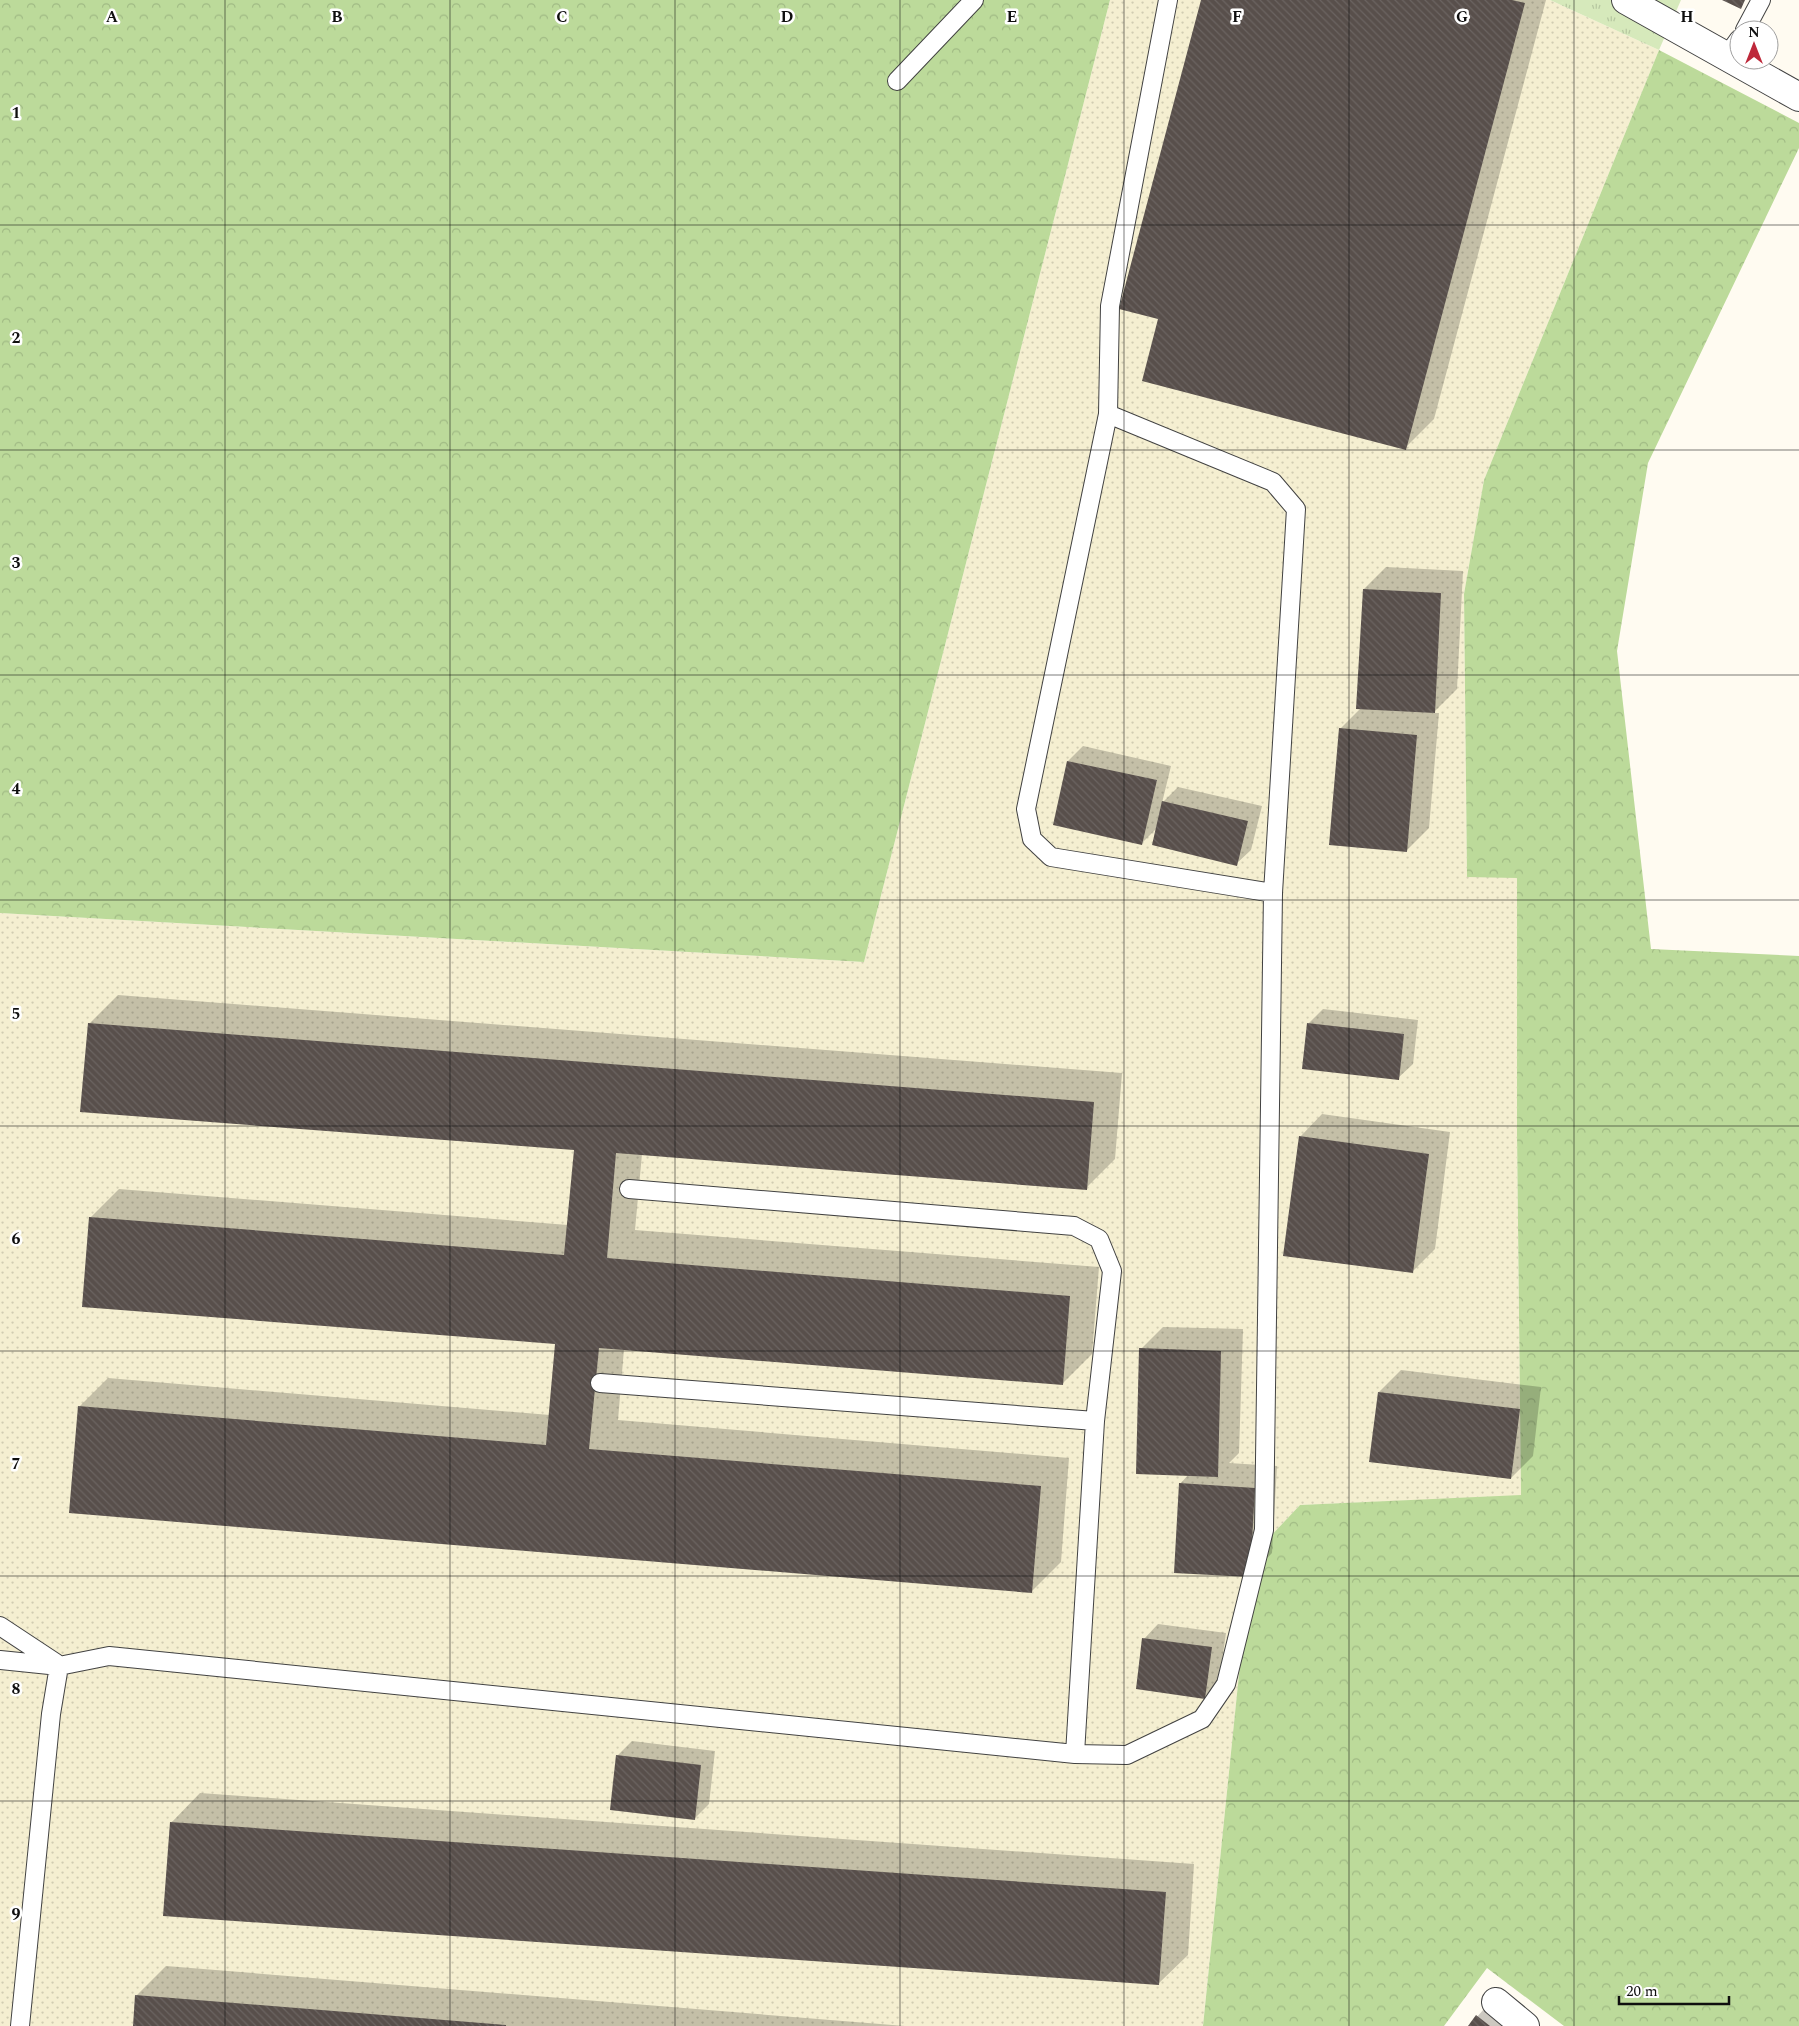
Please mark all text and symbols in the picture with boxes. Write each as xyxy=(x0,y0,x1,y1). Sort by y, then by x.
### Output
text: A xyxy=(106,5,119,29)
text: B xyxy=(331,5,343,29)
text: C xyxy=(556,5,568,29)
text: D xyxy=(781,5,794,29)
text: E xyxy=(1007,5,1017,29)
text: F xyxy=(1232,5,1242,29)
text: G xyxy=(1456,5,1468,29)
text: H xyxy=(1680,5,1694,29)
north arrow xyxy=(1729,20,1779,70)
text: N xyxy=(1748,22,1760,43)
text: 1 xyxy=(12,101,20,125)
text: 2 xyxy=(12,326,21,350)
text: 3 xyxy=(12,551,21,575)
text: 4 xyxy=(12,777,21,801)
text: 5 xyxy=(12,1002,20,1026)
text: 6 xyxy=(12,1227,21,1251)
text: 7 xyxy=(12,1452,21,1476)
text: 8 xyxy=(12,1677,21,1701)
text: 9 xyxy=(12,1902,21,1926)
scale bar xyxy=(1619,1974,1729,2006)
text: 20 m xyxy=(1626,1980,1658,2003)

